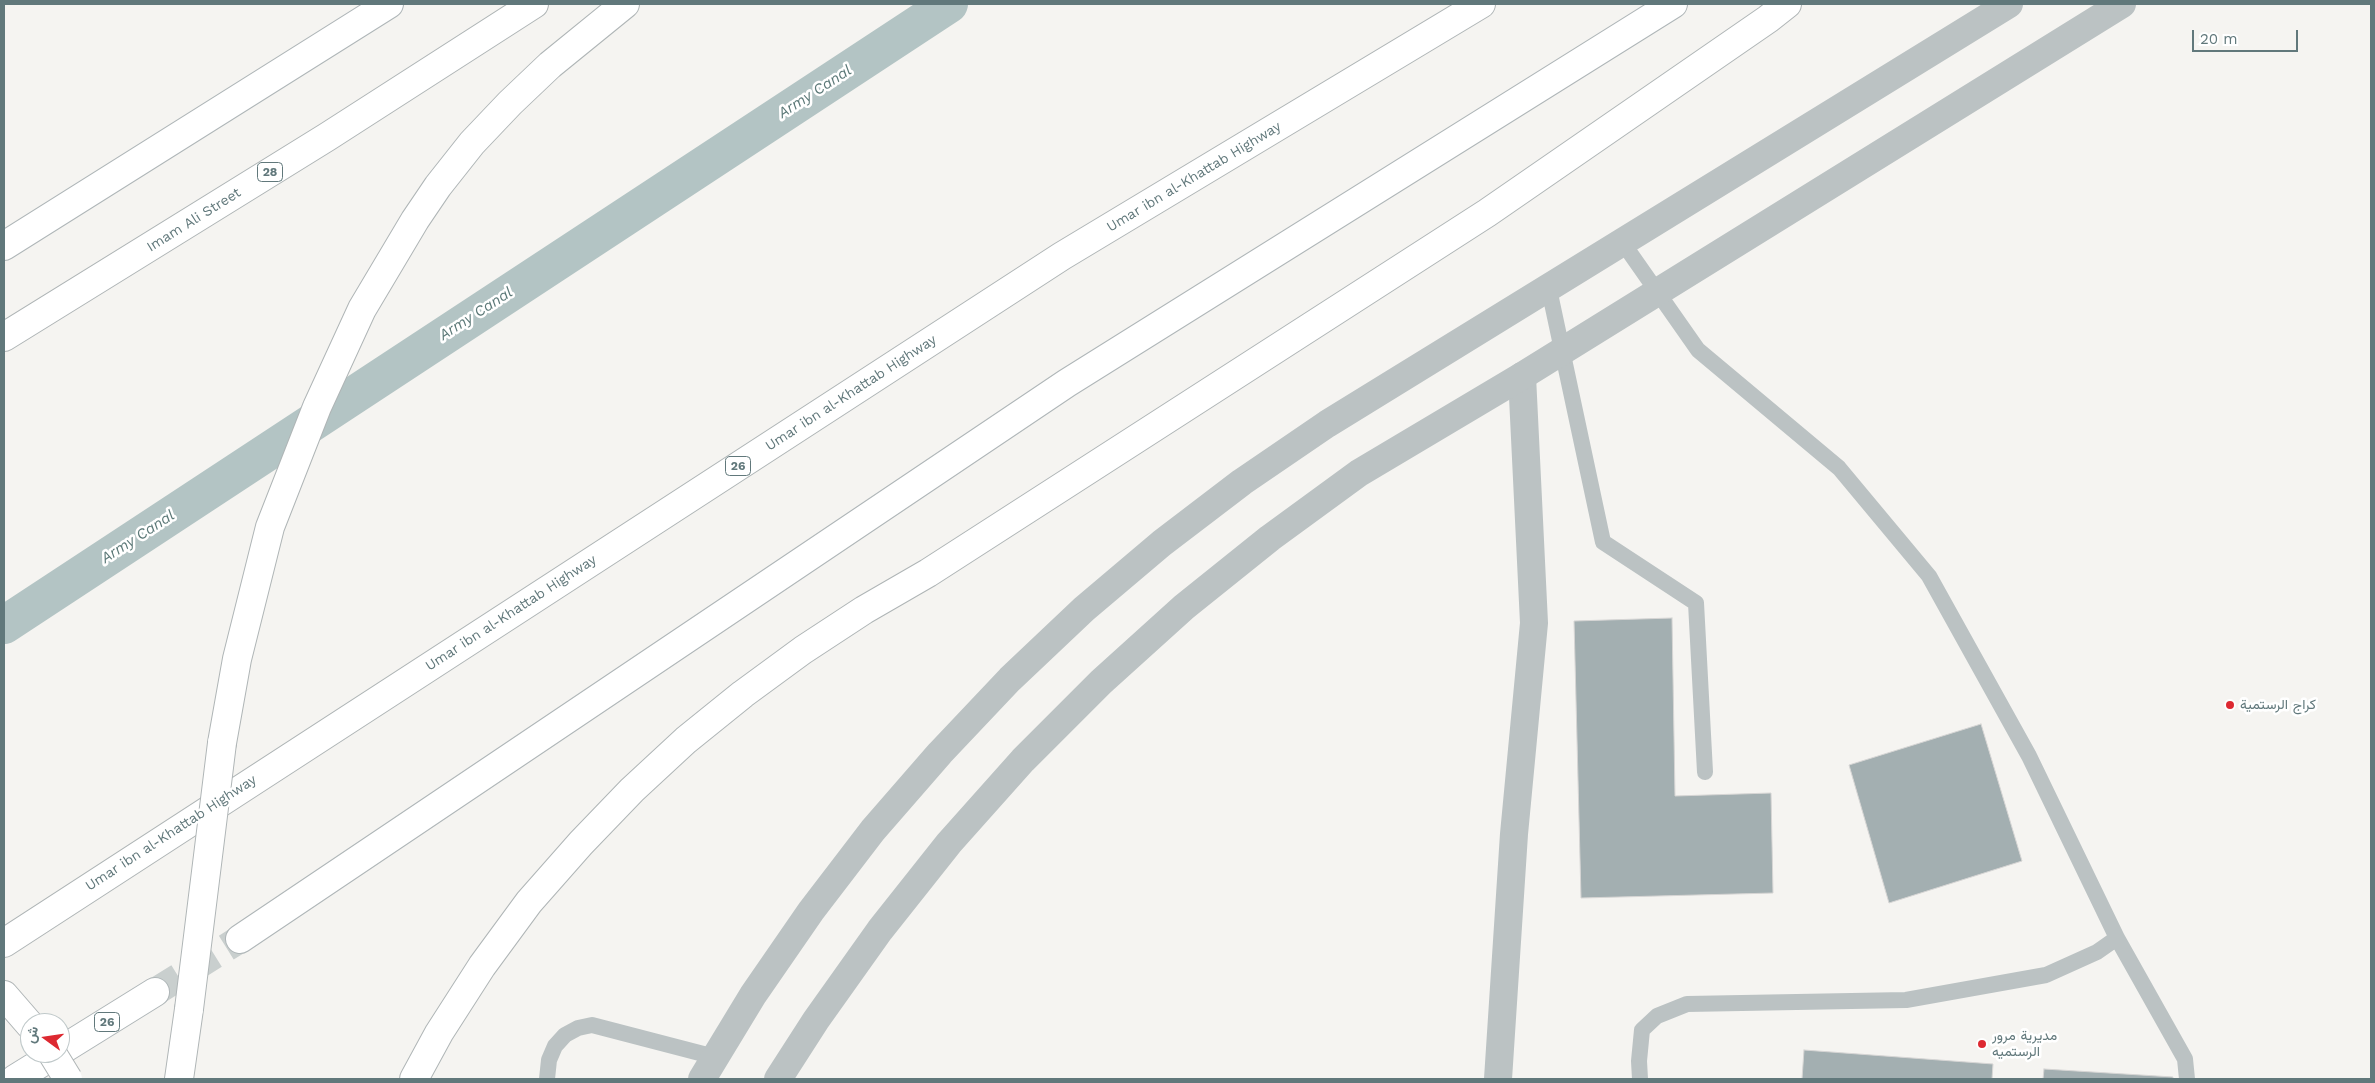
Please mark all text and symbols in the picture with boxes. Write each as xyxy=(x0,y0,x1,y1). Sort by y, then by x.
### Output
scale bar xyxy=(2195,20,2301,52)
text: 20 m xyxy=(2200,30,2238,48)
water label: Army Canal xyxy=(775,62,855,122)
street label: Umar ibn al-Khattab Highway xyxy=(1104,118,1284,236)
road number: 28 xyxy=(258,162,282,182)
street label: Imam Ali Street xyxy=(144,184,244,256)
water label: Army Canal xyxy=(436,284,516,344)
street label: Umar ibn al-Khattab Highway xyxy=(762,331,940,455)
road number: 26 xyxy=(726,456,750,476)
water label: Army Canal xyxy=(98,507,178,567)
street label: Umar ibn al-Khattab Highway xyxy=(422,551,600,675)
place label: كراج الرستمية xyxy=(2240,697,2316,713)
marker: كراج الرستمية xyxy=(2224,699,2236,711)
street label: Umar ibn al-Khattab Highway xyxy=(82,771,260,895)
road number: 26 xyxy=(94,1012,120,1032)
north arrow xyxy=(20,1013,70,1063)
text: ش xyxy=(22,1025,41,1045)
place label: مديرية مرور الرستميه xyxy=(1992,1028,2057,1060)
marker: مديرية مرور الرستميه xyxy=(1976,1038,1988,1050)

